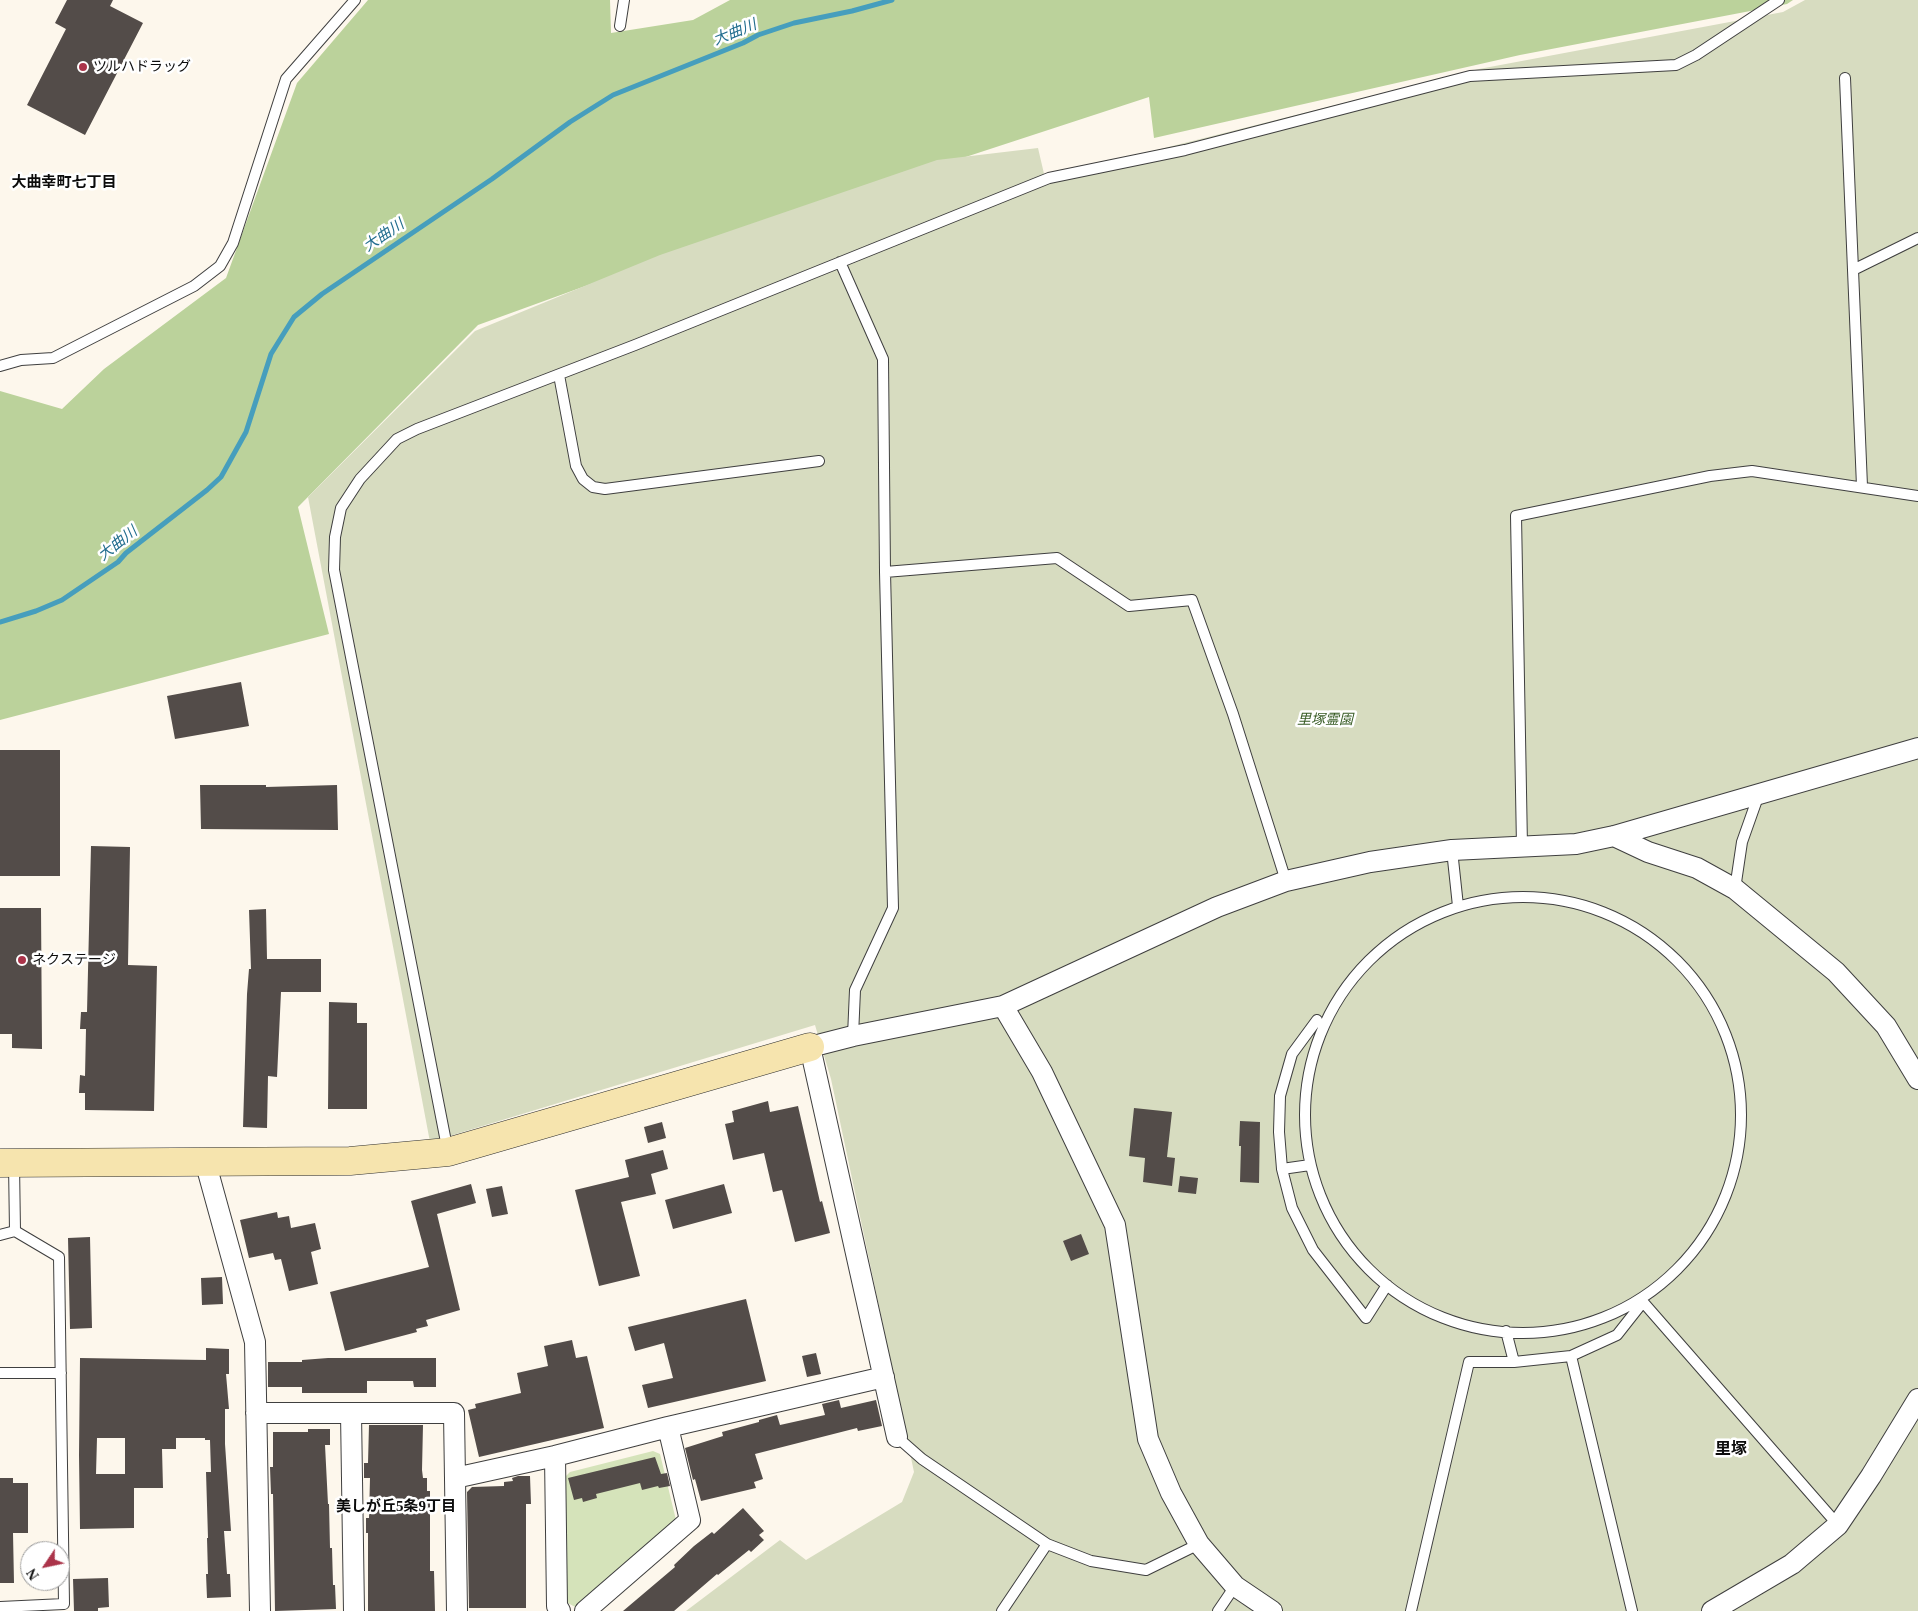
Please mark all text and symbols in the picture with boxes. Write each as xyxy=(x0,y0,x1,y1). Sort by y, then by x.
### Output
water label: 大曲川 xyxy=(711,16,759,50)
place label: ツルハドラッグ xyxy=(93,59,191,75)
marker: ツルハドラッグ xyxy=(77,61,89,73)
district label: 大曲幸町七丁目 xyxy=(12,174,116,192)
water label: 大曲川 xyxy=(360,216,408,256)
water label: 大曲川 xyxy=(95,523,141,565)
park label: 里塚霊園 xyxy=(1297,712,1353,728)
place label: ネクステージ xyxy=(32,952,116,968)
marker: ネクステージ xyxy=(16,954,28,966)
district label: 里塚 xyxy=(1715,1440,1747,1460)
district label: 美しが丘5条9丁目 xyxy=(336,1498,456,1516)
north arrow xyxy=(20,1541,70,1591)
text: N xyxy=(24,1566,42,1582)

